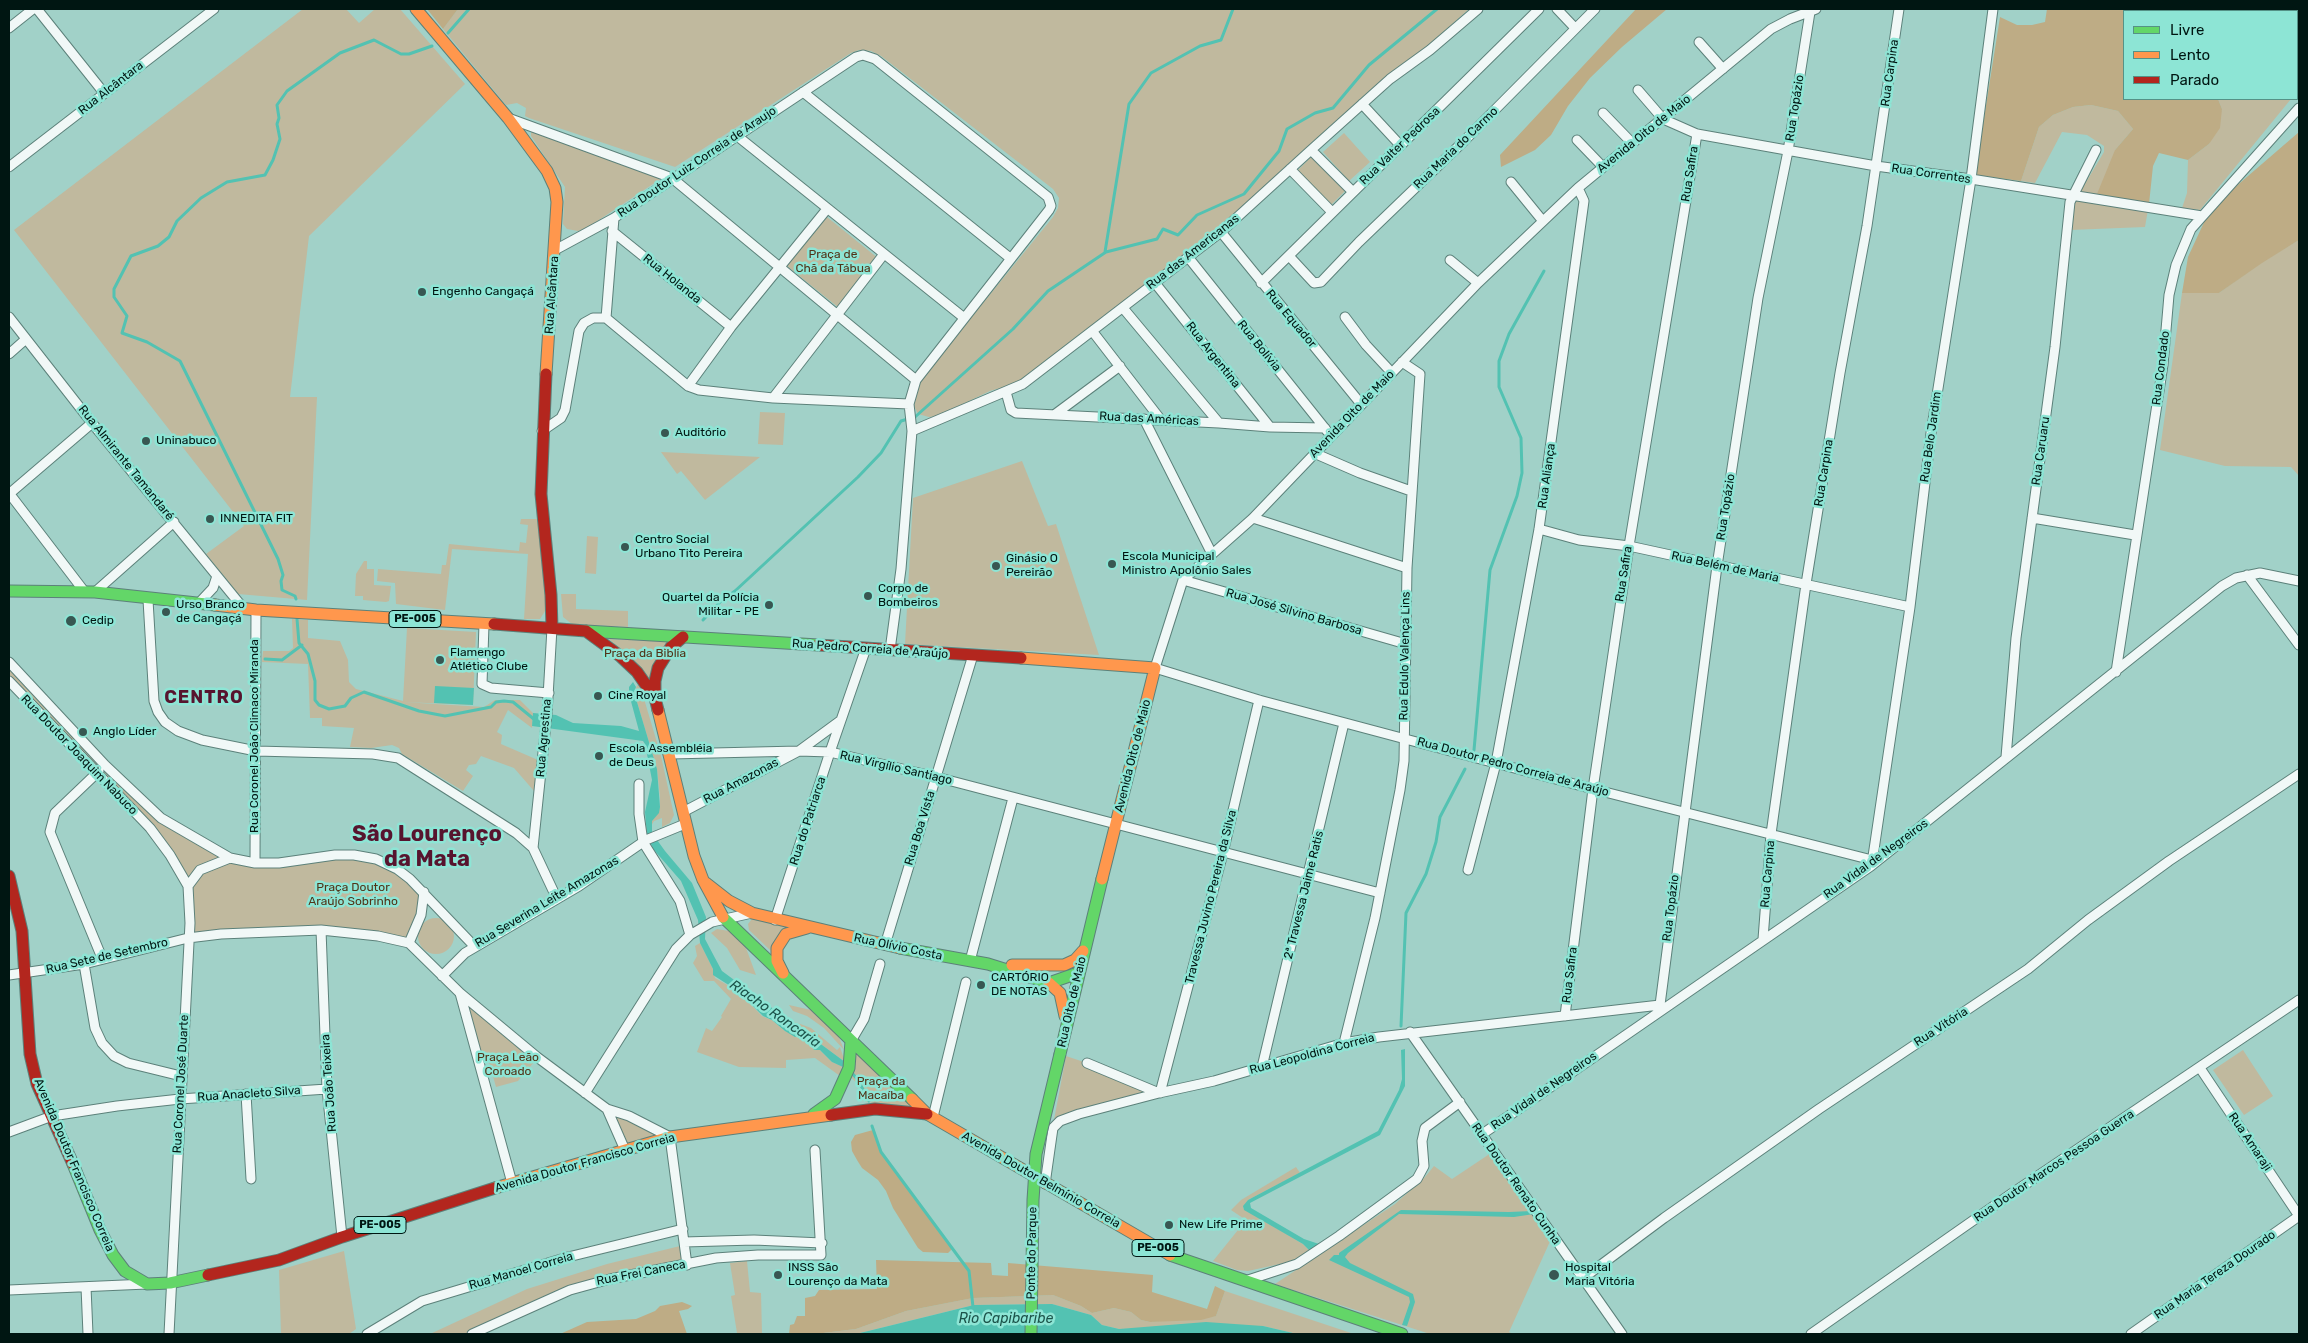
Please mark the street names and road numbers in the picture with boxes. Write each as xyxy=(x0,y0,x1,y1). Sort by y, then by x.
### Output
street label: Rua Carpina xyxy=(1878,38,1902,108)
street label: Rua Alcântara xyxy=(76,58,146,118)
street label: Rua Topázio xyxy=(1783,74,1807,142)
street label: Avenida Oito de Maio xyxy=(1594,92,1694,176)
street label: Rua Doutor Luiz Correia de Araujo xyxy=(615,103,779,221)
street label: Rua Valter Pedrosa xyxy=(1357,104,1443,188)
street label: Rua Maria do Carmo xyxy=(1411,104,1501,192)
street label: Rua Safira xyxy=(1678,145,1702,203)
street label: Rua Correntes xyxy=(1890,161,1972,187)
street label: Rua das Americanas xyxy=(1144,211,1242,293)
street label: Rua Holanda xyxy=(640,251,704,307)
street label: Rua Alcântara xyxy=(542,255,562,335)
street label: Rua Equador xyxy=(1263,287,1319,351)
street label: Rua Bolívia xyxy=(1234,318,1284,374)
street label: Rua Argentina xyxy=(1183,319,1243,391)
street label: Rua Condado xyxy=(2149,330,2173,406)
street label: Avenida Oito de Maio xyxy=(1307,367,1397,461)
street label: Rua Belo Jardim xyxy=(1918,391,1944,483)
street label: Rua Almirante Tamandaré xyxy=(75,403,177,523)
street label: Rua das Américas xyxy=(1099,409,1199,429)
street label: Rua Caruaru xyxy=(2029,416,2053,486)
street label: Rua Carpina xyxy=(1812,438,1836,508)
street label: Rua Aliança xyxy=(1535,442,1559,510)
street label: Rua Topázio xyxy=(1714,473,1738,541)
street label: Rua Safira xyxy=(1612,545,1636,603)
street label: Rua Belém de Maria xyxy=(1670,549,1780,585)
street label: Rua José Silvino Barbosa xyxy=(1224,586,1364,638)
street label: Rua Edulo Valença Lins xyxy=(1397,591,1413,721)
road number: PE-005 xyxy=(389,610,441,628)
street label: Rua Pedro Correia de Araújo xyxy=(791,636,949,662)
street label: Rua Coronel João Climaco Miranda xyxy=(248,639,262,833)
street label: Rua Doutor Joaquim Nabuco xyxy=(18,692,140,818)
street label: Rua Agrestina xyxy=(533,698,555,778)
street label: Avenida Oito de Maio xyxy=(1112,698,1154,814)
street label: Rua Doutor Pedro Correia de Araújo xyxy=(1415,734,1611,800)
street label: Rua Virgílio Santiago xyxy=(838,748,954,788)
street label: Rua Amazonas xyxy=(701,755,781,807)
street label: Rua do Patriarca xyxy=(787,775,829,867)
street label: Rua Boa Vista xyxy=(902,789,938,867)
street label: Travessa Juvino Pereira da Silva xyxy=(1182,809,1240,985)
street label: Rua Vidal de Negreiros xyxy=(1821,816,1931,902)
street label: 2ª Travessa Jaime Ratis xyxy=(1281,829,1327,961)
street label: Rua Carpina xyxy=(1758,840,1778,908)
street label: Rua Severina Leite Amazonas xyxy=(473,853,621,951)
street label: Rua Topázio xyxy=(1660,874,1682,942)
street label: Rua Olívio Costa xyxy=(852,931,944,963)
street label: Rua Sete de Setembro xyxy=(45,935,169,977)
street label: Rua Safira xyxy=(1559,946,1581,1004)
street label: Rua Oito de Maio xyxy=(1055,955,1089,1049)
street label: Rua Vitória xyxy=(1911,1004,1971,1050)
street label: Rua Coronel José Duarte xyxy=(170,1014,192,1154)
street label: Rua Leopoldina Correia xyxy=(1248,1030,1376,1078)
street label: Rua João Teixeira xyxy=(318,1034,340,1132)
street label: Rua Vidal de Negreiros xyxy=(1488,1049,1600,1133)
street label: Avenida Doutor Francisco Correia xyxy=(31,1076,117,1254)
street label: Rua Anacleto Silva xyxy=(197,1083,301,1105)
street label: Rua Doutor Marcos Pessoa Guerra xyxy=(1971,1107,2137,1225)
street label: Rua Amaraji xyxy=(2225,1110,2275,1174)
street label: Rua Doutor Renato Cunha xyxy=(1468,1120,1564,1248)
street label: Avenida Doutor Belmínio Correia xyxy=(959,1129,1123,1231)
street label: Avenida Doutor Francisco Correia xyxy=(493,1130,677,1196)
street label: Ponte do Parque xyxy=(1024,1207,1040,1299)
road number: PE-005 xyxy=(354,1216,406,1234)
street label: Rua Maria Tereza Dourado xyxy=(2152,1228,2278,1322)
road number: PE-005 xyxy=(1132,1240,1184,1256)
street label: Rua Manoel Correia xyxy=(467,1249,575,1293)
street label: Rua Frei Caneca xyxy=(595,1257,687,1289)

